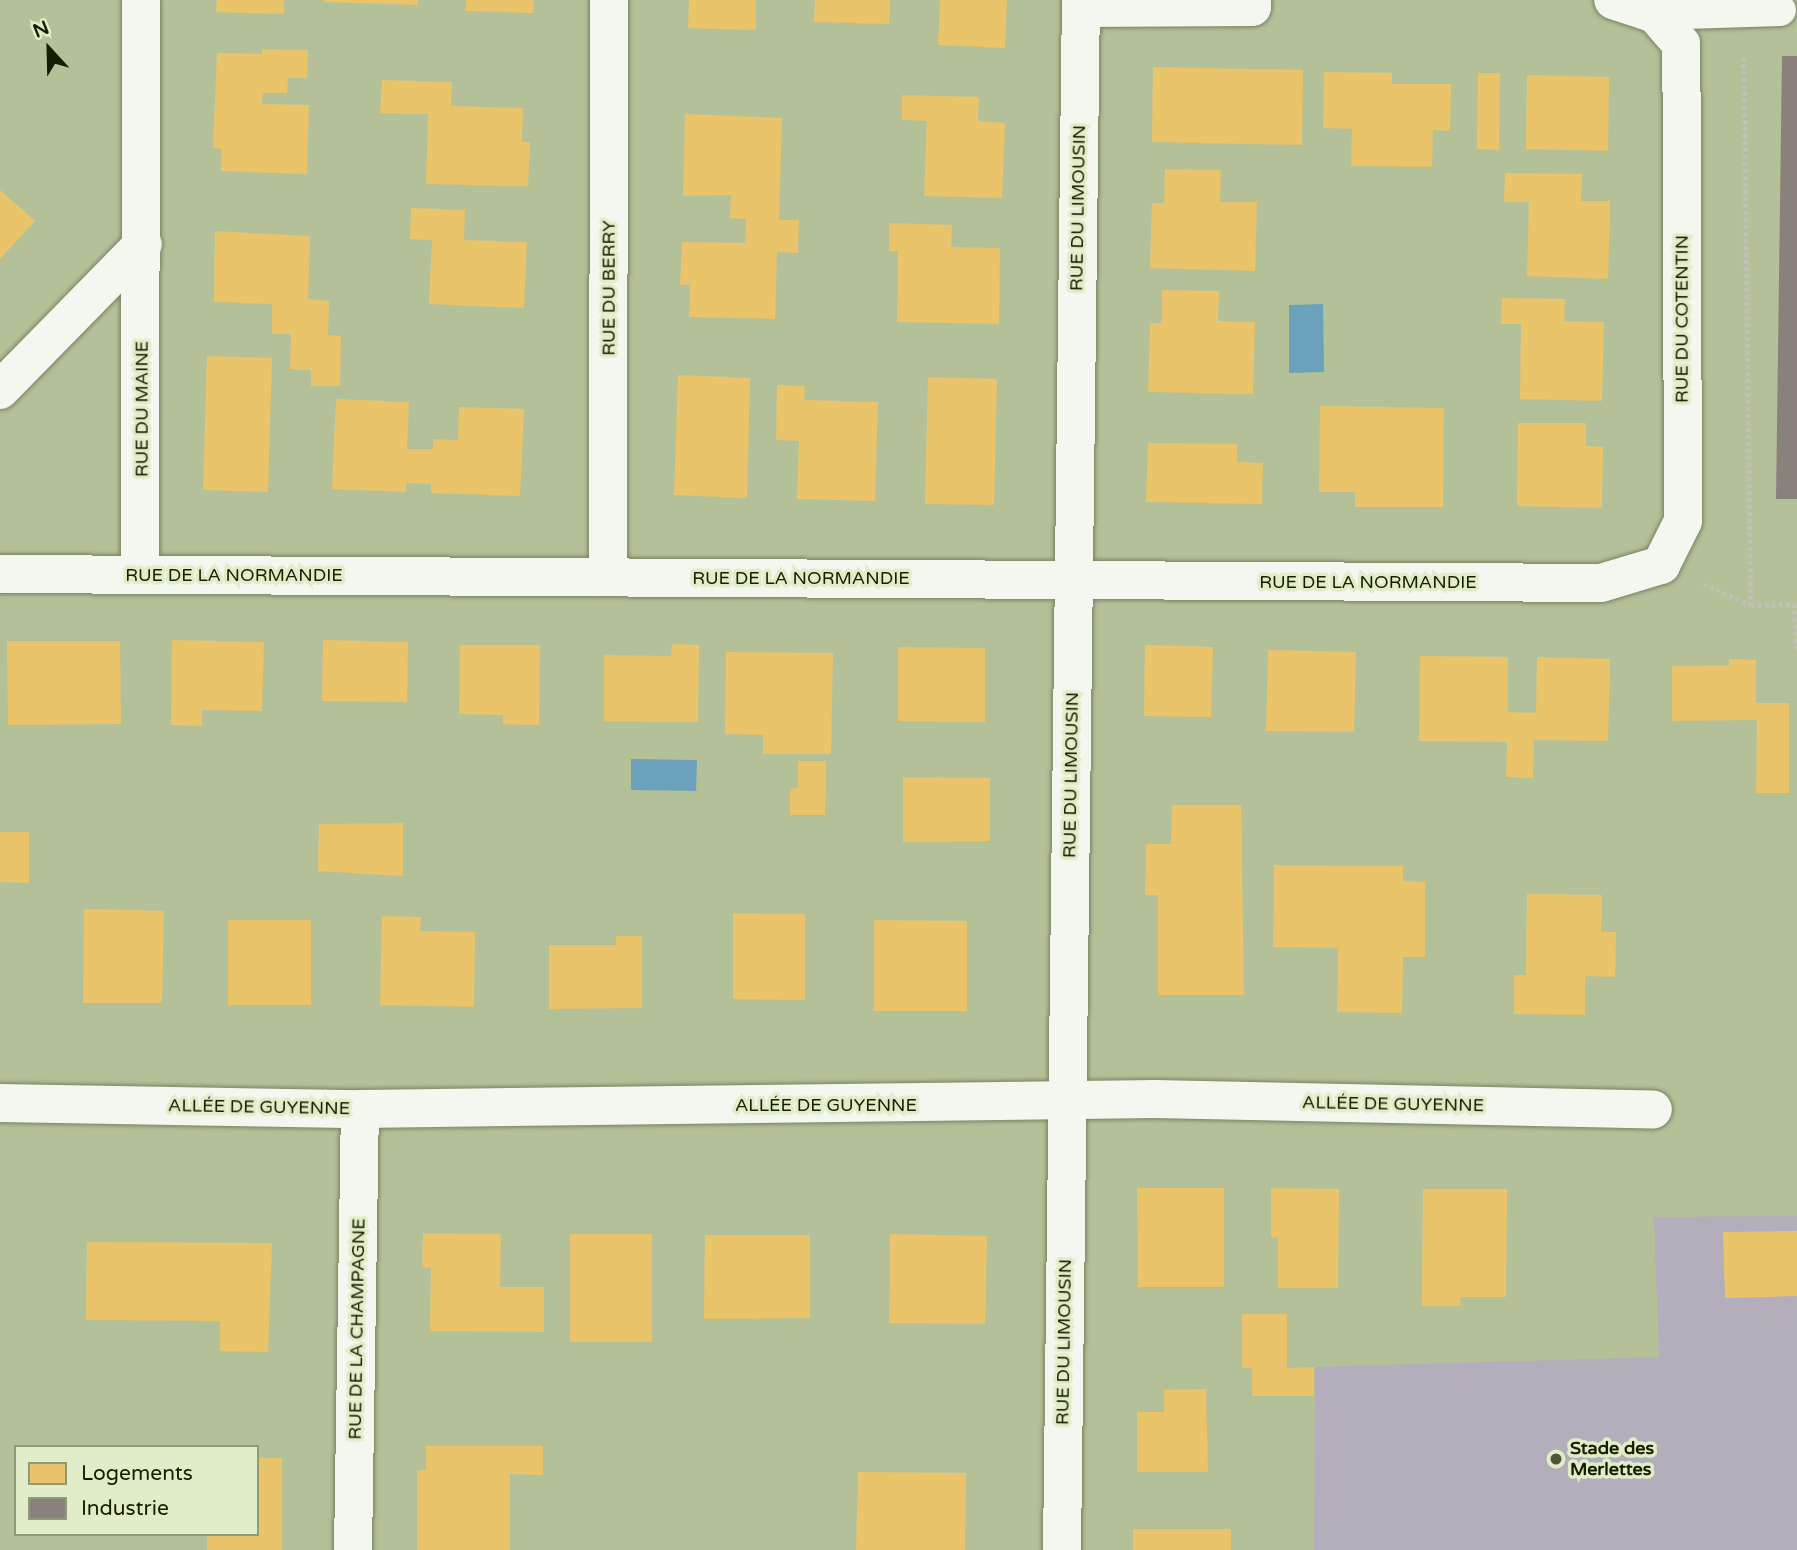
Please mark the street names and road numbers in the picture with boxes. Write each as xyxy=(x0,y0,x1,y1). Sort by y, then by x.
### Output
street label: RUE DU LIMOUSIN xyxy=(1066,125,1090,291)
street label: RUE DU BERRY xyxy=(598,220,620,356)
street label: RUE DU COTENTIN xyxy=(1671,235,1693,403)
street label: RUE DU MAINE xyxy=(131,341,153,477)
street label: RUE DE LA NORMANDIE xyxy=(125,564,343,586)
street label: RUE DE LA NORMANDIE xyxy=(692,567,910,589)
street label: RUE DE LA NORMANDIE xyxy=(1259,571,1477,593)
street label: RUE DU LIMOUSIN xyxy=(1059,692,1083,858)
street label: ALLÉE DE GUYENNE xyxy=(1302,1092,1484,1116)
street label: ALLÉE DE GUYENNE xyxy=(735,1094,917,1116)
street label: ALLÉE DE GUYENNE xyxy=(168,1095,350,1119)
street label: RUE DE LA CHAMPAGNE xyxy=(344,1218,370,1440)
street label: RUE DU LIMOUSIN xyxy=(1052,1259,1076,1425)

